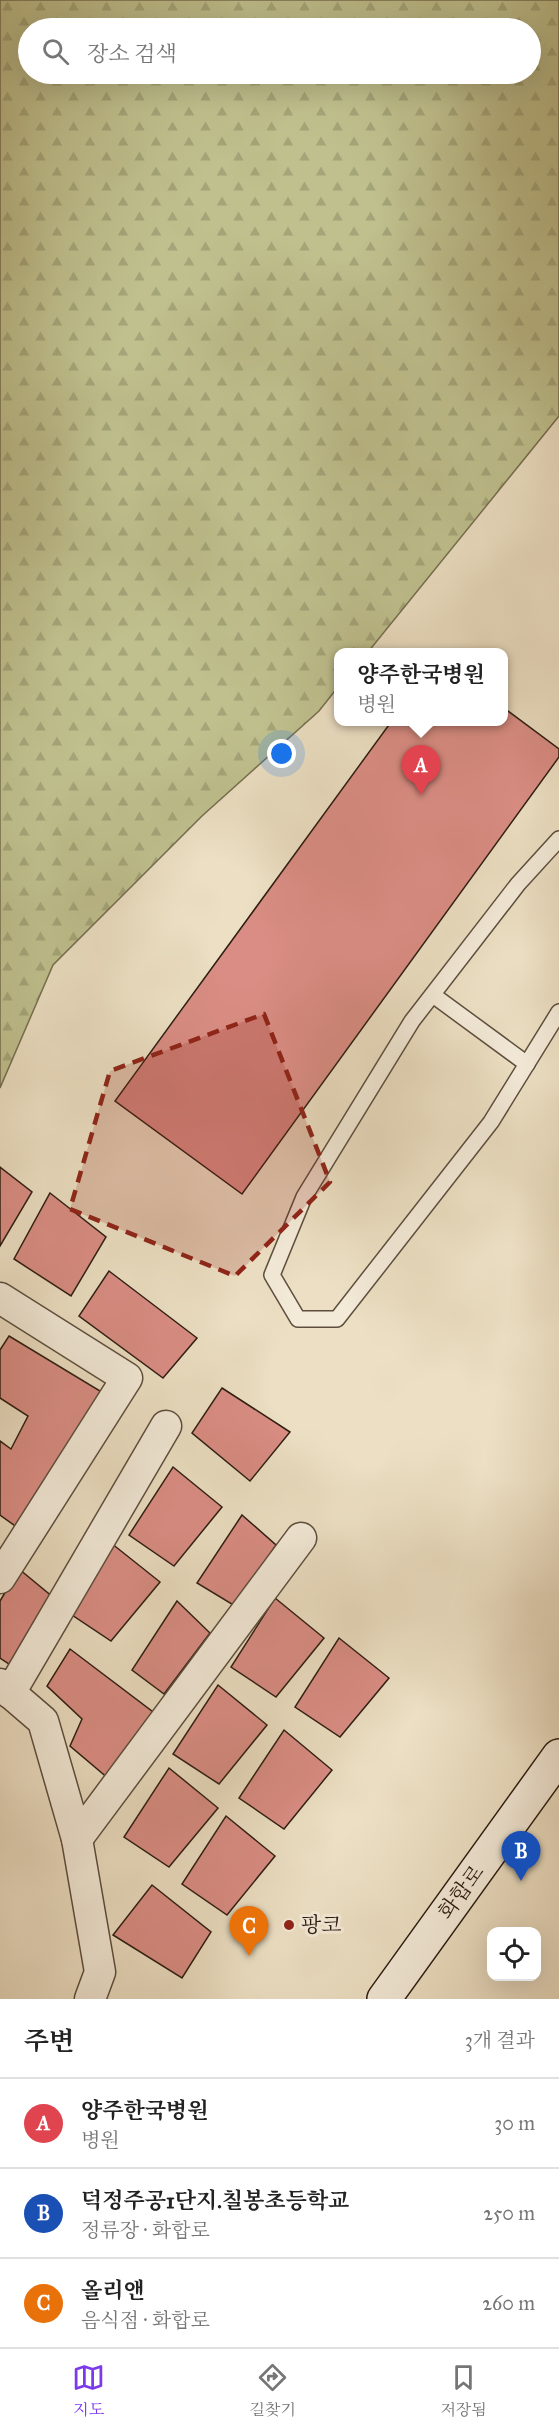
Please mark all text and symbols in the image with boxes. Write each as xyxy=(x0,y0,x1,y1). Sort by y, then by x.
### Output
search box xyxy=(18,18,541,84)
icon: search xyxy=(39,35,72,68)
text: 장소 검색 xyxy=(87,40,177,67)
popup xyxy=(334,648,508,726)
text: 양주한국병원 xyxy=(357,661,485,688)
text: 병원 xyxy=(357,692,396,716)
your location xyxy=(267,739,296,768)
pin: A xyxy=(402,746,440,795)
pin: B xyxy=(502,1832,540,1881)
street label: 화합로 xyxy=(433,1860,489,1924)
pin: C xyxy=(230,1906,268,1956)
place label: 팡코 xyxy=(301,1912,342,1938)
marker: 팡코 xyxy=(282,1918,296,1932)
map controls xyxy=(487,1927,541,1981)
button: locate xyxy=(487,1927,541,1981)
text: 주변 xyxy=(24,2025,74,2057)
text: 3개 결과 xyxy=(465,2028,535,2052)
text: 양주한국병원 xyxy=(81,2097,209,2124)
text: A xyxy=(37,2111,50,2135)
text: 30 m xyxy=(494,2111,535,2135)
text: 병원 xyxy=(81,2128,120,2152)
text: 덕정주공1단지.칠봉초등학교 xyxy=(81,2187,349,2214)
text: B xyxy=(37,2201,50,2225)
text: 250 m xyxy=(483,2201,535,2225)
text: 정류장 · 화합로 xyxy=(81,2218,210,2242)
text: 올리앤 xyxy=(81,2277,145,2304)
text: C xyxy=(37,2291,50,2315)
text: 260 m xyxy=(482,2291,535,2315)
text: 음식점 · 화합로 xyxy=(81,2308,210,2332)
tab: 지도 xyxy=(72,2361,105,2420)
tab: 길찾기 xyxy=(250,2361,296,2420)
tab: 저장됨 xyxy=(440,2361,487,2420)

